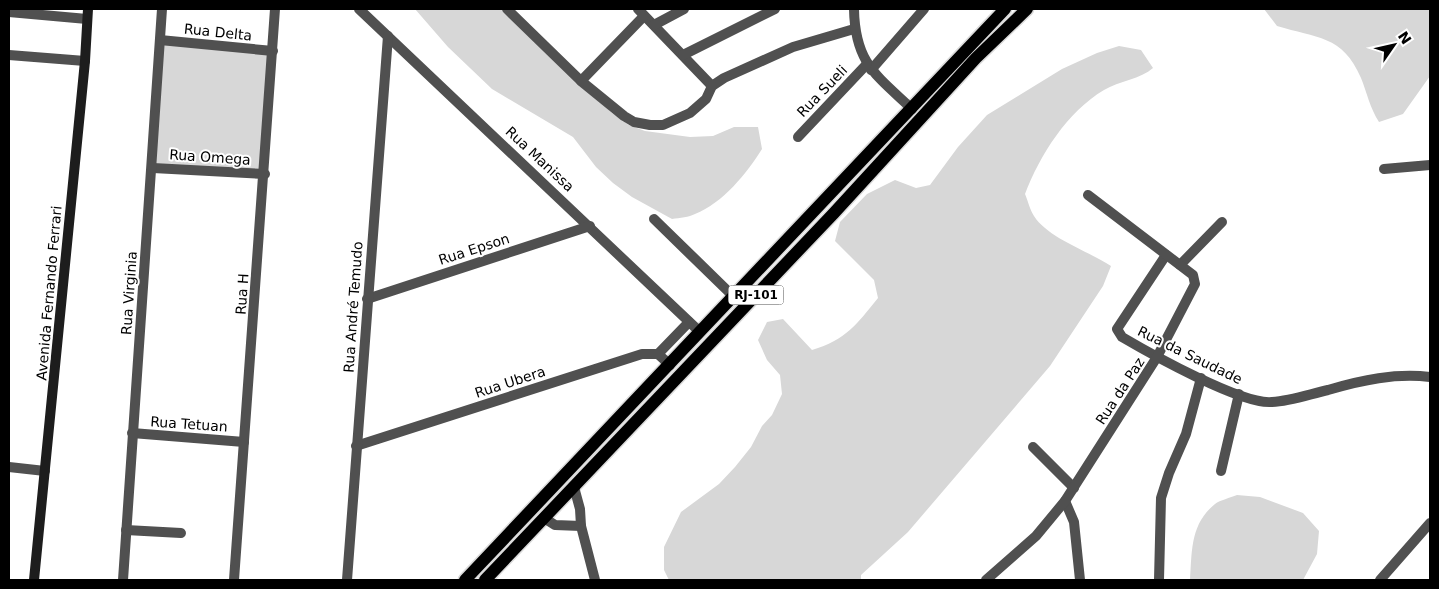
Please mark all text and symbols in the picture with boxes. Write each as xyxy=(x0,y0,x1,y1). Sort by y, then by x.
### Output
street label: Rua Delta xyxy=(183,20,253,44)
north arrow xyxy=(1369,20,1419,70)
text: N xyxy=(1395,28,1415,47)
street label: Rua Sueli xyxy=(794,62,850,120)
street label: Rua Manissa xyxy=(503,123,577,195)
street label: Rua Omega xyxy=(169,146,251,168)
street label: Avenida Fernando Ferrari xyxy=(33,205,65,381)
street label: Rua Epson xyxy=(437,230,511,268)
street label: Rua André Temudo xyxy=(340,241,366,373)
street label: Rua Virginia xyxy=(118,251,140,335)
street label: Rua H xyxy=(233,273,251,315)
road number: RJ-101 xyxy=(728,286,784,304)
street label: Rua da Saudade xyxy=(1135,323,1245,387)
street label: Rua da Paz xyxy=(1092,354,1148,428)
street label: Rua Ubera xyxy=(473,363,547,401)
street label: Rua Tetuan xyxy=(150,413,228,435)

